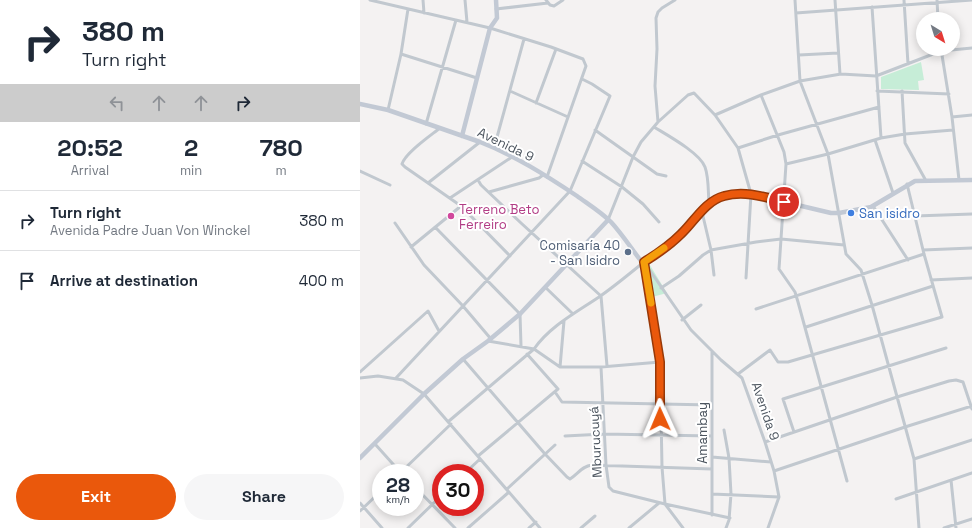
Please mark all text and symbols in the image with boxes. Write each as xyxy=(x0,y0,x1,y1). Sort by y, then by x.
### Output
north arrow xyxy=(916,12,960,56)
map controls xyxy=(916,12,960,56)
text: 380 m xyxy=(82,13,165,49)
icon: right xyxy=(16,16,68,68)
text: Turn right xyxy=(82,48,166,71)
icon: left xyxy=(106,92,128,114)
icon: ahead xyxy=(148,92,170,114)
icon: ahead xyxy=(190,92,212,114)
icon: right xyxy=(232,92,254,114)
street label: Avenida 9 xyxy=(475,124,537,165)
text: 20:52 xyxy=(57,132,123,163)
text: 2 xyxy=(184,132,198,163)
text: 780 xyxy=(259,132,303,163)
text: Arrival xyxy=(71,162,109,179)
text: min xyxy=(180,162,202,179)
text: m xyxy=(276,162,287,179)
pin xyxy=(767,185,801,219)
icon: arrive xyxy=(773,191,795,213)
place label: Terreno Beto Ferreiro xyxy=(459,201,539,233)
text: Turn right xyxy=(50,203,121,222)
place label: San isidro xyxy=(859,205,920,222)
marker: San isidro xyxy=(846,208,856,218)
icon: right xyxy=(16,210,38,232)
text: 380 m xyxy=(299,211,344,230)
marker: Terreno Beto Ferreiro xyxy=(446,211,456,221)
text: Avenida Padre Juan Von Winckel xyxy=(50,222,250,239)
place label: Comisaría 40 - San Isidro xyxy=(540,237,620,269)
marker: Comisaría 40 - San Isidro xyxy=(623,247,633,257)
icon: arrive xyxy=(16,270,38,292)
text: Arrive at destination xyxy=(50,271,198,290)
text: 400 m xyxy=(299,271,344,290)
street label: Avenida 9 xyxy=(748,380,783,443)
position arrow xyxy=(639,398,681,440)
street label: Amambay xyxy=(694,402,711,464)
street label: Mburucuyá xyxy=(585,405,606,478)
speed limit sign: 30 xyxy=(432,464,484,516)
text: 28 xyxy=(386,472,410,498)
button: Exit xyxy=(16,474,176,520)
button: Share xyxy=(184,474,344,520)
text: km/h xyxy=(386,493,410,506)

